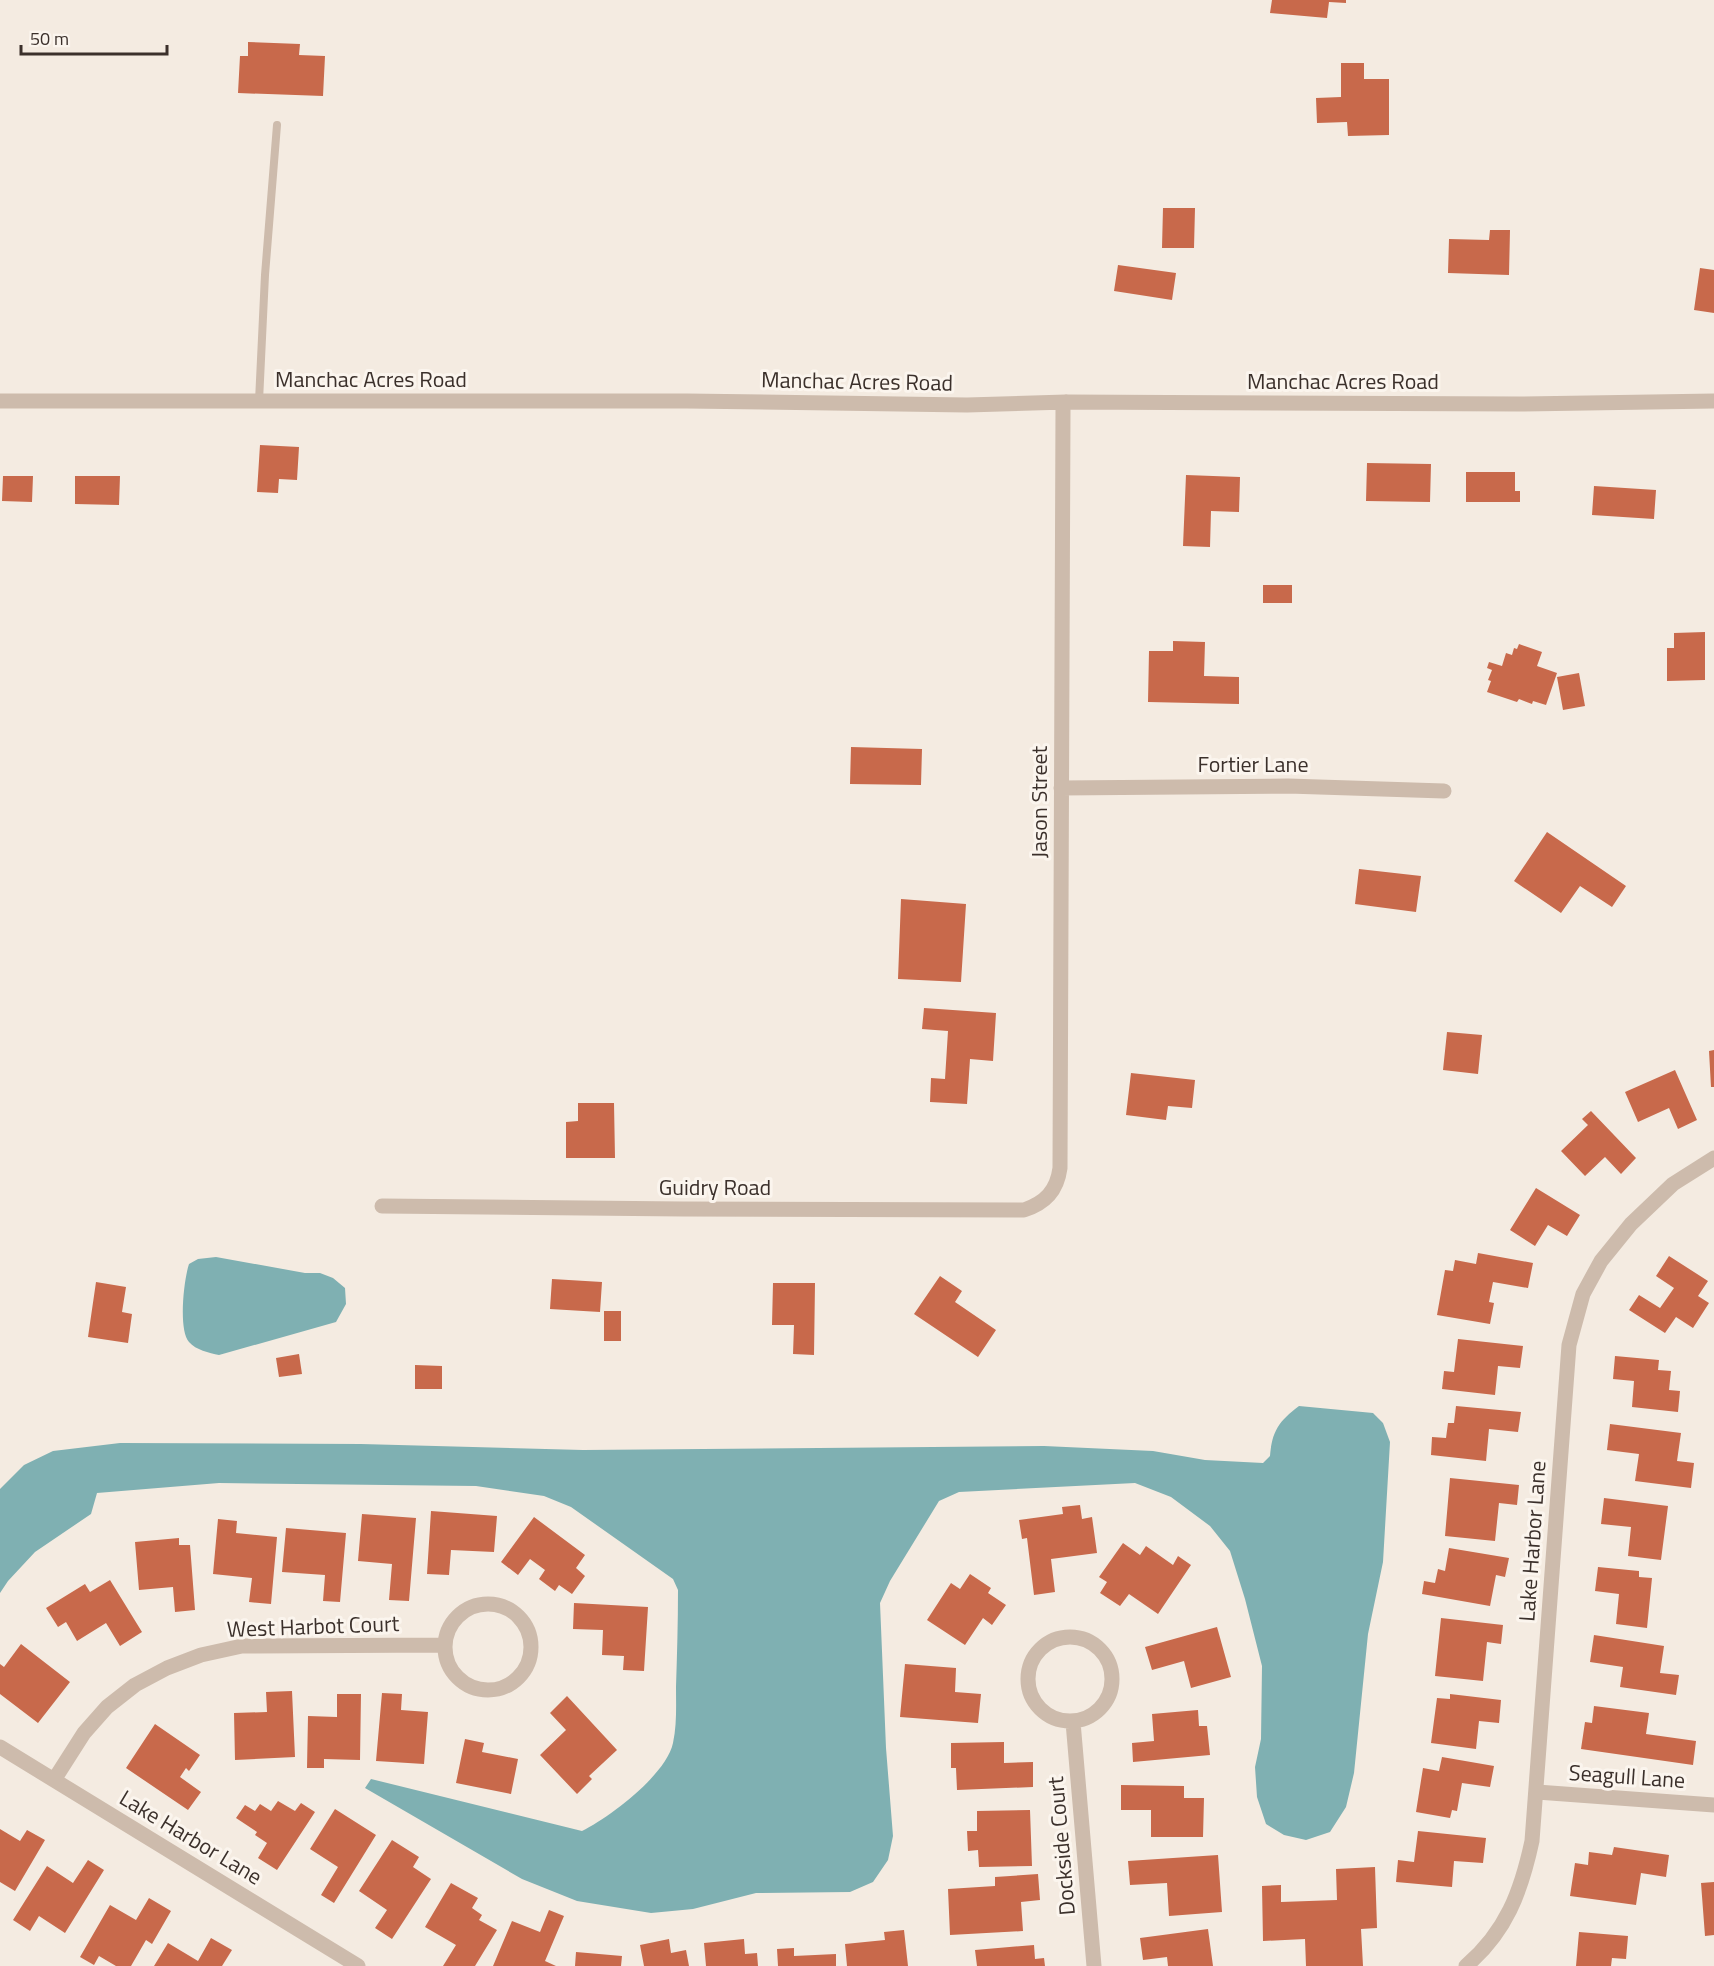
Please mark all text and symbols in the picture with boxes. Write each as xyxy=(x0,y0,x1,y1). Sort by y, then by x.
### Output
scale bar xyxy=(21,18,166,56)
text: 50 m xyxy=(30,25,69,52)
street label: Manchac Acres Road xyxy=(275,362,467,396)
street label: Manchac Acres Road xyxy=(761,362,953,400)
street label: Manchac Acres Road xyxy=(1247,364,1439,398)
street label: Jason Street xyxy=(1022,745,1056,858)
street label: Fortier Lane xyxy=(1198,747,1309,781)
street label: Guidry Road xyxy=(659,1170,771,1204)
street label: Lake Harbor Lane xyxy=(1509,1459,1555,1623)
street label: West Harbot Court xyxy=(226,1606,400,1646)
street label: Seagull Lane xyxy=(1568,1755,1686,1797)
street label: Dockside Court xyxy=(1038,1775,1084,1917)
street label: Lake Harbor Lane xyxy=(113,1781,269,1893)

